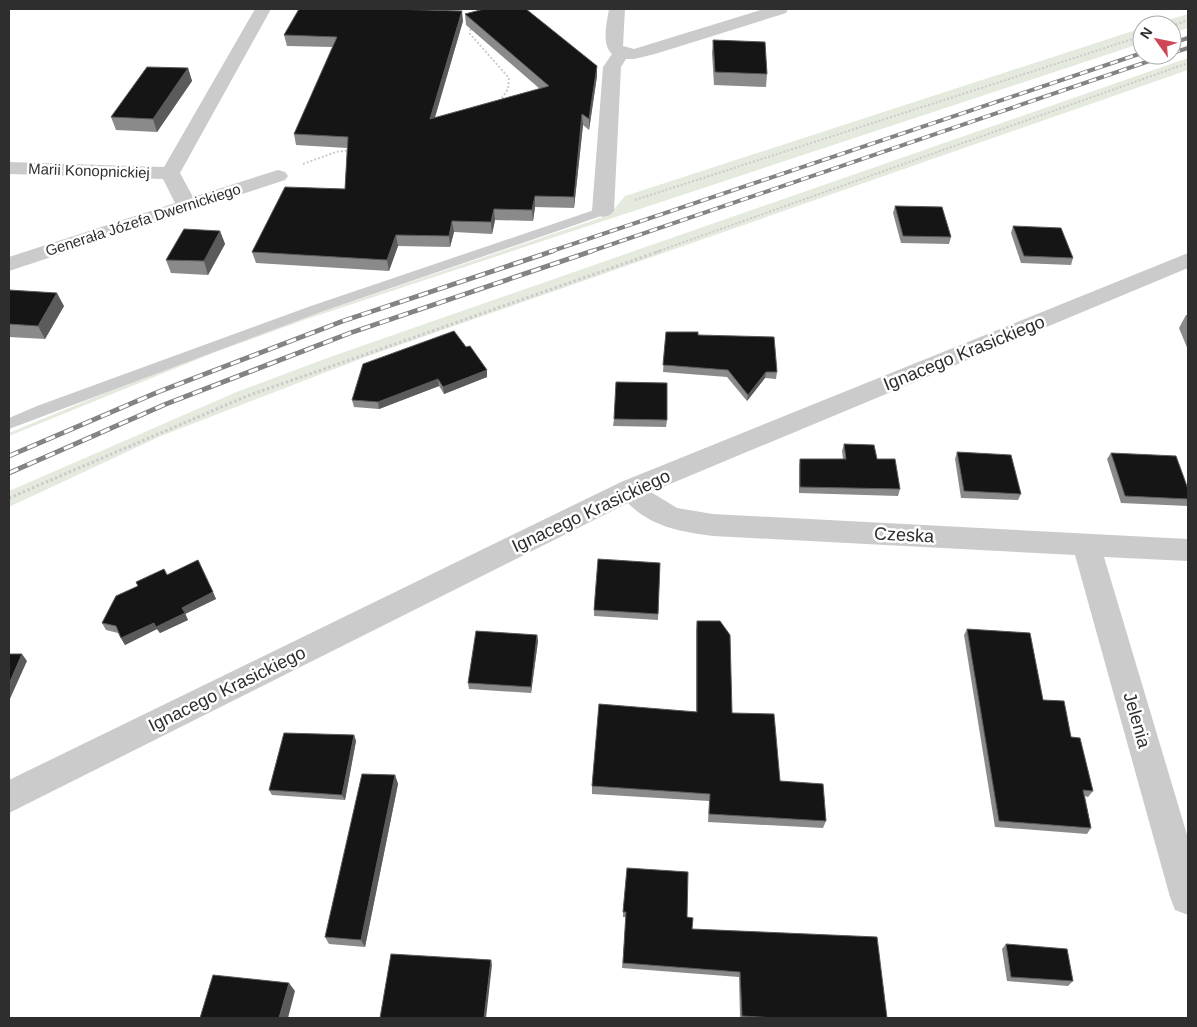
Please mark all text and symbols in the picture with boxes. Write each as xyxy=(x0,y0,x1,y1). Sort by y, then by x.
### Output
north arrow xyxy=(1132,15,1182,65)
text: N xyxy=(1137,24,1156,42)
street label: Marii Konopnickiej xyxy=(28,160,150,181)
street label: Generała Józefa Dwernickiego xyxy=(43,180,243,259)
street label: Ignacego Krasickiego xyxy=(880,311,1048,395)
street label: Ignacego Krasickiego xyxy=(509,466,673,556)
street label: Czeska xyxy=(874,523,935,547)
street label: Ignacego Krasickiego xyxy=(145,642,309,736)
street label: Jelenia xyxy=(1120,690,1155,751)

